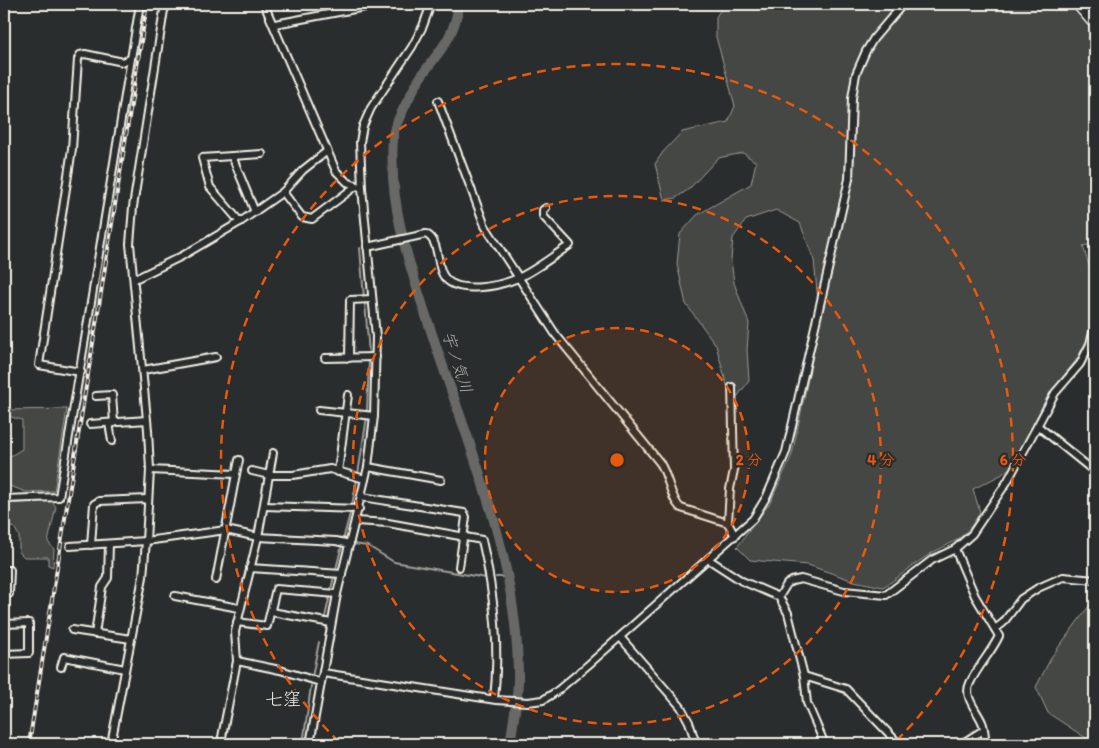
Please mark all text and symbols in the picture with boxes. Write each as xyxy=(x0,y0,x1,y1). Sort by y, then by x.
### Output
water label: 宇ノ気川 xyxy=(439,329,476,396)
centre of rings xyxy=(608,451,626,469)
text: 2 分 xyxy=(736,451,762,469)
text: 4 分 xyxy=(867,451,895,469)
text: 6 分 xyxy=(1000,451,1026,469)
district label: 七窪 xyxy=(265,688,301,710)

